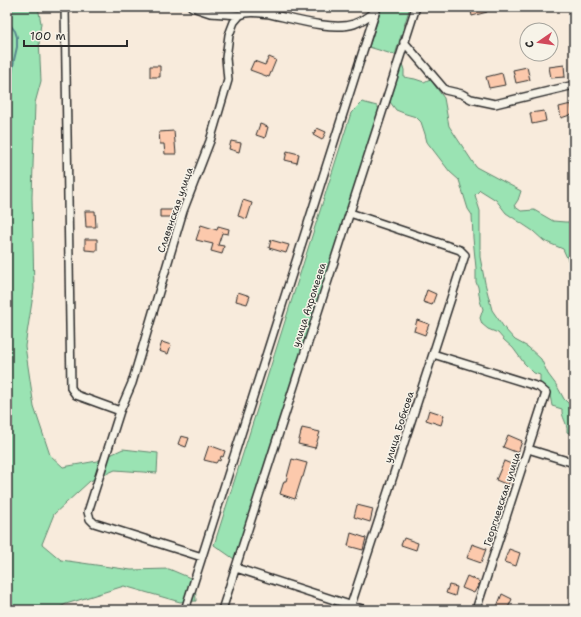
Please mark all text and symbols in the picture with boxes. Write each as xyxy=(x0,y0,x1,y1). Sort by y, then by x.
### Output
scale bar xyxy=(24,22,127,48)
north arrow xyxy=(519,22,559,62)
text: 100 m xyxy=(30,28,66,44)
text: С xyxy=(522,39,538,49)
street label: Славянская улица xyxy=(154,165,196,255)
street label: улица Ахромеева xyxy=(289,260,329,349)
street label: улица Бобкова xyxy=(381,389,417,465)
street label: Георгиевская улица xyxy=(481,450,524,548)

